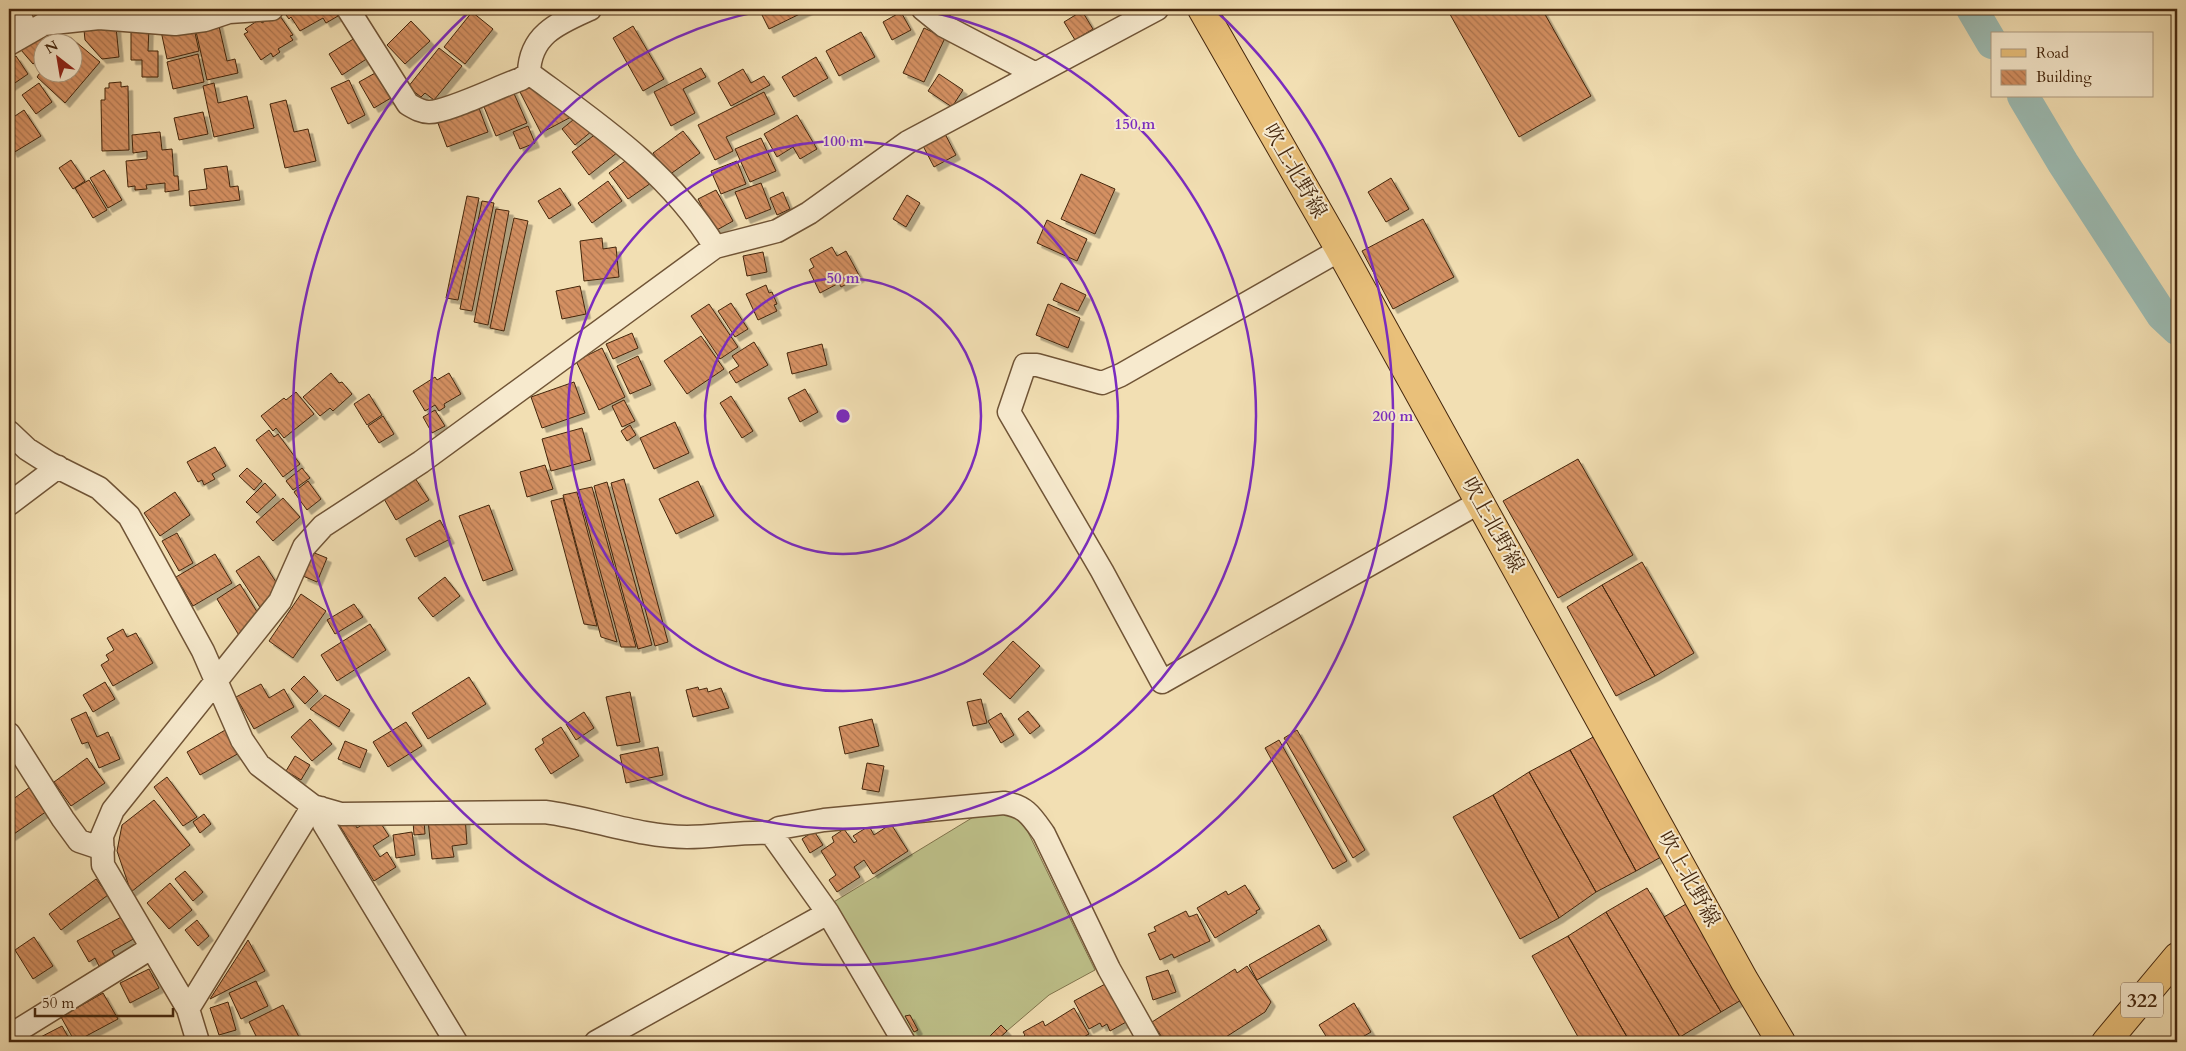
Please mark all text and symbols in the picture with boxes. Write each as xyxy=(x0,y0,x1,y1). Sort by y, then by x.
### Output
north arrow xyxy=(32,32,82,82)
legend xyxy=(1991,32,2154,98)
text: N xyxy=(41,36,62,59)
text: Road xyxy=(2036,43,2069,63)
text: Building xyxy=(2036,67,2092,87)
text: 150 m xyxy=(1115,114,1156,134)
street label: 吹上北野線 xyxy=(1256,118,1334,224)
text: 100 m xyxy=(823,131,864,151)
text: 50 m xyxy=(826,268,860,288)
text: 200 m xyxy=(1373,406,1414,426)
centre of rings xyxy=(834,407,852,425)
street label: 吹上北野線 xyxy=(1455,472,1531,578)
street label: 吹上北野線 xyxy=(1651,826,1727,932)
road number: 322 xyxy=(2121,982,2163,1018)
scale bar xyxy=(35,986,172,1018)
text: 50 m xyxy=(42,993,74,1013)

